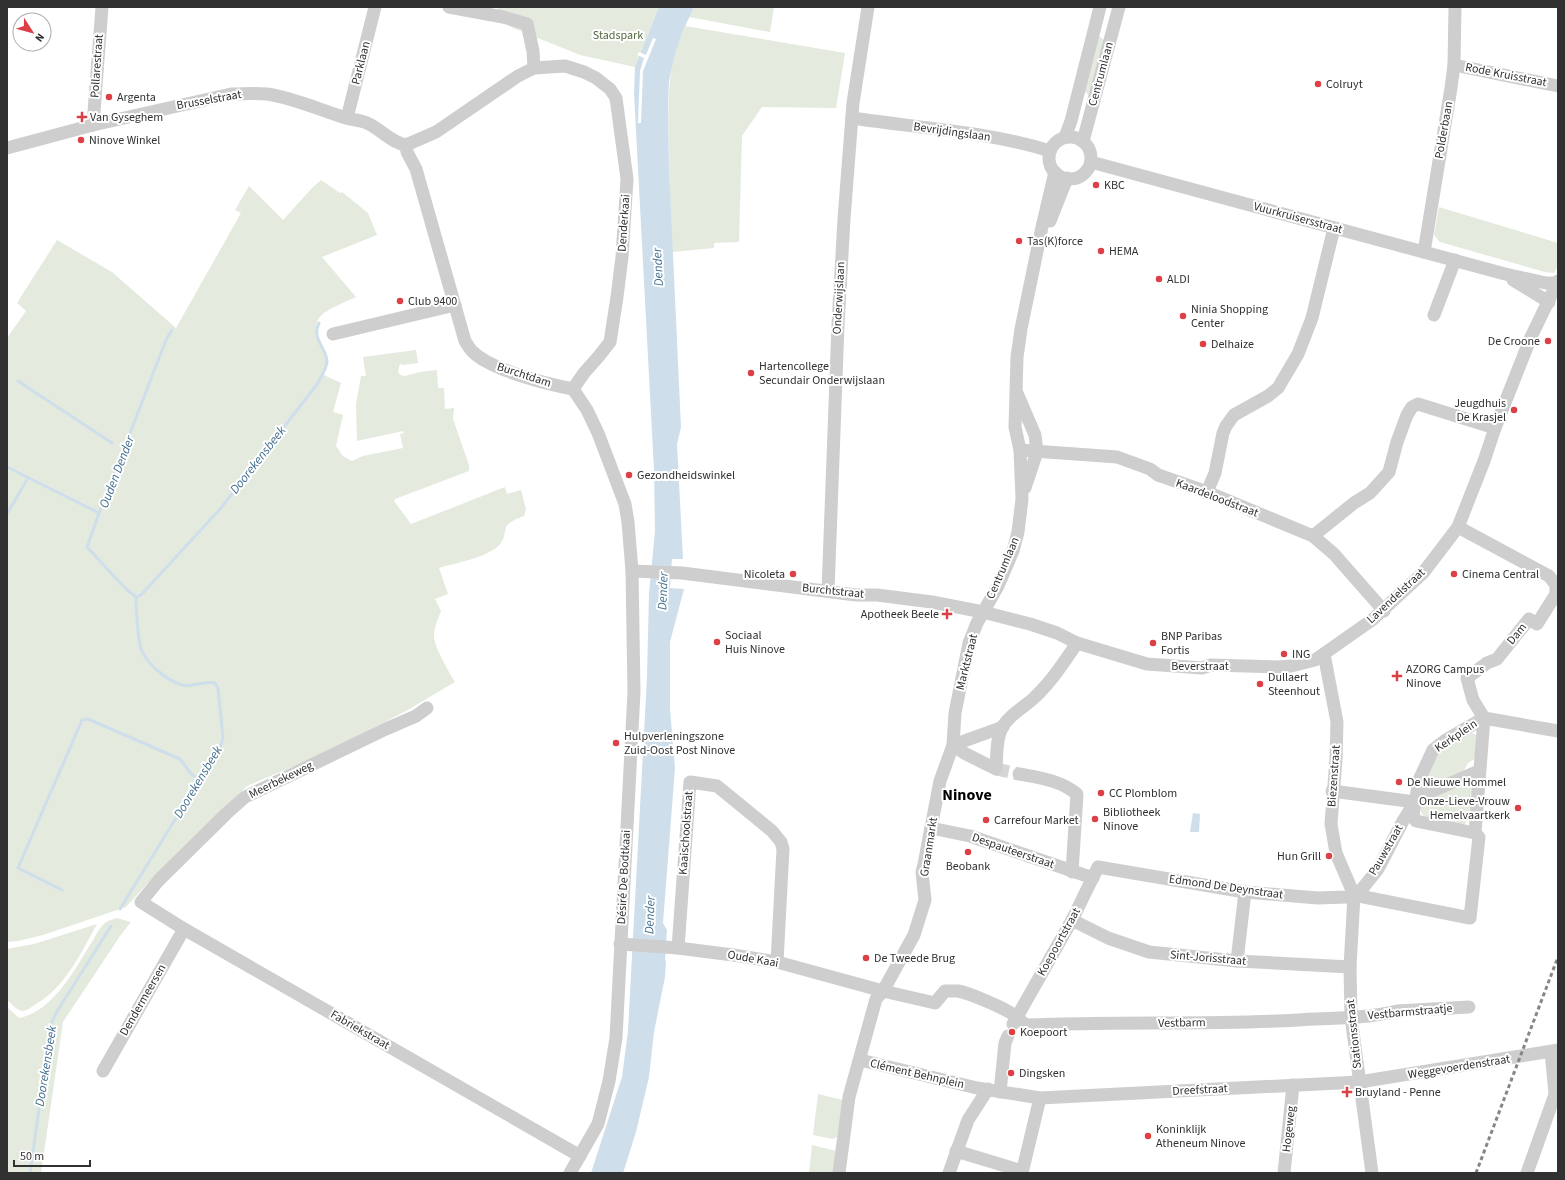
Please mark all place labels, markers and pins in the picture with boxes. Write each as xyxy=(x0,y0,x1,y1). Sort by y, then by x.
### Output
place label: Colruyt xyxy=(1326,76,1363,93)
marker: Colruyt xyxy=(1313,79,1323,89)
place label: Argenta xyxy=(117,89,156,106)
marker: Argenta xyxy=(104,92,114,102)
place label: Van Gyseghem xyxy=(90,109,163,126)
marker: Van Gyseghem xyxy=(77,112,87,122)
place label: Ninove Winkel xyxy=(89,132,160,149)
marker: Ninove Winkel xyxy=(76,135,86,145)
place label: KBC xyxy=(1104,177,1125,194)
marker: KBC xyxy=(1091,180,1101,190)
place label: Tas(K)force xyxy=(1027,233,1083,250)
marker: Tas(K)force xyxy=(1014,236,1024,246)
place label: HEMA xyxy=(1109,243,1139,260)
marker: HEMA xyxy=(1096,246,1106,256)
place label: ALDI xyxy=(1167,271,1190,288)
marker: ALDI xyxy=(1154,274,1164,284)
place label: Club 9400 xyxy=(408,293,457,310)
marker: Club 9400 xyxy=(395,296,405,306)
place label: Ninia Shopping Center xyxy=(1191,301,1268,332)
marker: Ninia Shopping Center xyxy=(1178,311,1188,321)
place label: De Croone xyxy=(1488,333,1540,350)
place label: Delhaize xyxy=(1211,336,1254,353)
marker: De Croone xyxy=(1543,336,1553,346)
marker: Delhaize xyxy=(1198,339,1208,349)
place label: Hartencollege Secundair Onderwijslaan xyxy=(759,358,885,389)
marker: Hartencollege Secundair Onderwijslaan xyxy=(746,368,756,378)
place label: Jeugdhuis De Krasjel xyxy=(1454,395,1506,426)
marker: Jeugdhuis De Krasjel xyxy=(1509,405,1519,415)
place label: Gezondheidswinkel xyxy=(637,467,735,484)
marker: Gezondheidswinkel xyxy=(624,470,634,480)
place label: Nicoleta xyxy=(744,566,785,583)
place label: Cinema Central xyxy=(1462,566,1539,583)
marker: Nicoleta xyxy=(788,569,798,579)
marker: Cinema Central xyxy=(1449,569,1459,579)
place label: Apotheek Beele xyxy=(861,606,939,623)
marker: Apotheek Beele xyxy=(942,609,952,619)
place label: Sociaal Huis Ninove xyxy=(725,627,785,658)
place label: BNP Paribas Fortis xyxy=(1161,628,1222,659)
marker: Sociaal Huis Ninove xyxy=(712,637,722,647)
marker: BNP Paribas Fortis xyxy=(1148,638,1158,648)
place label: ING xyxy=(1292,646,1310,663)
marker: ING xyxy=(1279,649,1289,659)
place label: AZORG Campus Ninove xyxy=(1406,661,1484,692)
place label: Dullaert Steenhout xyxy=(1268,669,1320,700)
marker: AZORG Campus Ninove xyxy=(1391,670,1403,682)
marker: Dullaert Steenhout xyxy=(1255,679,1265,689)
place label: Hulpverleningszone Zuid-Oost Post Ninove xyxy=(624,728,735,759)
marker: Hulpverleningszone Zuid-Oost Post Ninove xyxy=(611,738,621,748)
place label: De Nieuwe Hommel xyxy=(1407,774,1506,791)
marker: De Nieuwe Hommel xyxy=(1394,777,1404,787)
place label: CC Plomblom xyxy=(1109,785,1177,802)
marker: CC Plomblom xyxy=(1096,788,1106,798)
place label: Onze-Lieve-Vrouw Hemelvaartkerk xyxy=(1419,793,1510,824)
marker: Onze-Lieve-Vrouw Hemelvaartkerk xyxy=(1513,803,1523,813)
place label: Bibliotheek Ninove xyxy=(1103,804,1160,835)
place label: Carrefour Market xyxy=(994,812,1079,829)
marker: Bibliotheek Ninove xyxy=(1090,814,1100,824)
marker: Carrefour Market xyxy=(981,815,991,825)
marker: Beobank xyxy=(963,847,973,857)
place label: Hun Grill xyxy=(1277,848,1321,865)
marker: Hun Grill xyxy=(1324,851,1334,861)
place label: Beobank xyxy=(946,858,990,875)
place label: De Tweede Brug xyxy=(874,950,955,967)
marker: De Tweede Brug xyxy=(861,953,871,963)
place label: Koepoort xyxy=(1020,1024,1067,1041)
marker: Koepoort xyxy=(1007,1027,1017,1037)
place label: Dingsken xyxy=(1019,1065,1065,1082)
marker: Dingsken xyxy=(1006,1068,1016,1078)
place label: Bruyland - Penne xyxy=(1355,1084,1441,1101)
marker: Bruyland - Penne xyxy=(1342,1087,1352,1097)
place label: Koninklijk Atheneum Ninove xyxy=(1156,1121,1246,1152)
marker: Koninklijk Atheneum Ninove xyxy=(1143,1131,1153,1141)

